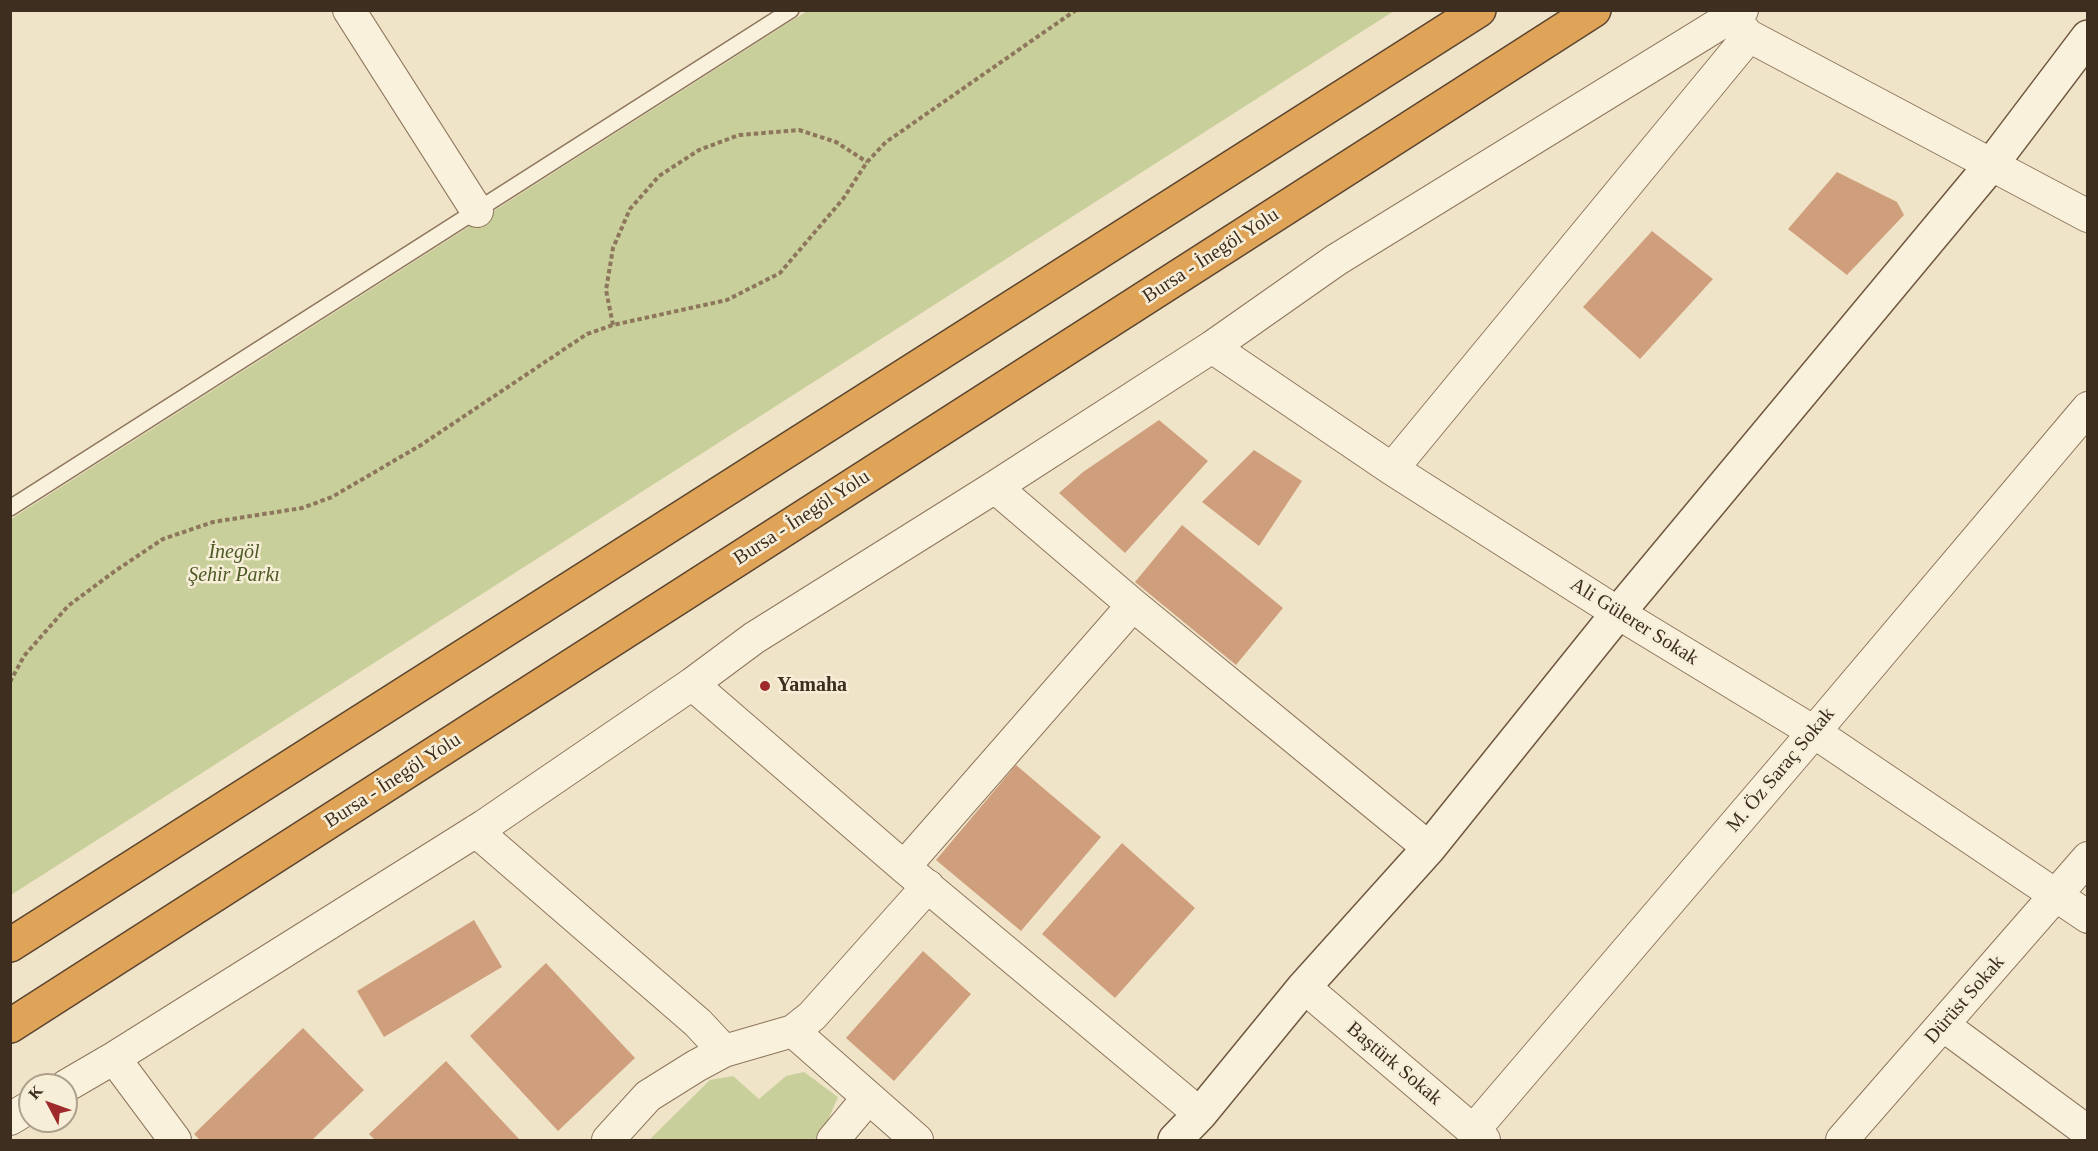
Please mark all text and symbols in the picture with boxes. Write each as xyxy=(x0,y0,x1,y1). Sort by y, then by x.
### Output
street label: Bursa - İnegöl Yolu xyxy=(1138,203,1284,309)
street label: Bursa - İnegöl Yolu xyxy=(729,465,875,571)
park label: İnegöl Şehir Parkı xyxy=(188,541,280,588)
street label: Ali Gülerer Sokak xyxy=(1565,573,1703,671)
place label: Yamaha xyxy=(777,674,847,698)
marker: Yamaha xyxy=(758,679,772,693)
street label: M. Öz Saraç Sokak xyxy=(1722,703,1840,837)
street label: Bursa - İnegöl Yolu xyxy=(320,728,466,834)
street label: Dürüst Sokak xyxy=(1920,951,2010,1049)
street label: Baştürk Sokak xyxy=(1341,1017,1447,1111)
north arrow xyxy=(18,1073,78,1133)
text: K xyxy=(25,1082,46,1102)

